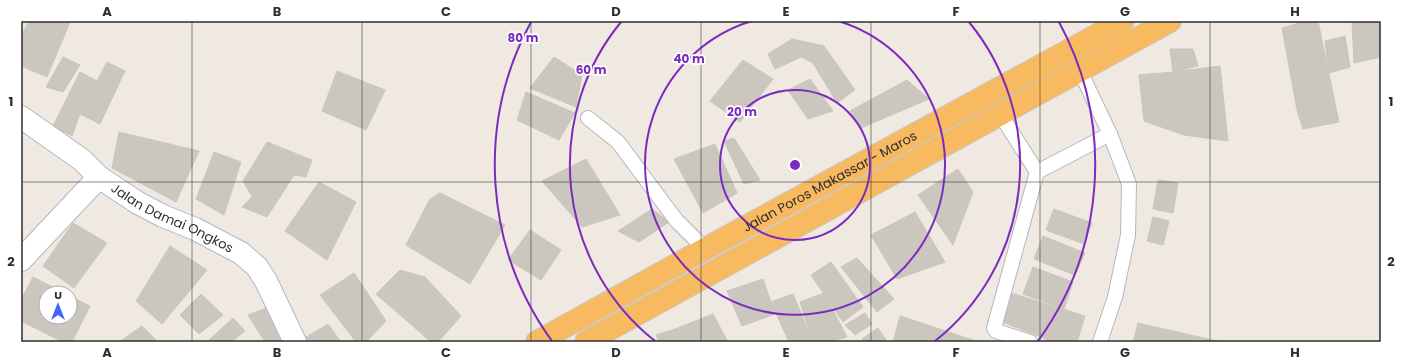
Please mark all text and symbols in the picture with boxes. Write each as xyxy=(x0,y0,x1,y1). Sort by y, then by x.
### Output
text: A xyxy=(102,2,112,21)
text: B xyxy=(273,2,282,21)
text: C xyxy=(441,2,451,21)
text: D xyxy=(611,2,621,21)
text: E xyxy=(782,2,790,21)
text: F xyxy=(952,2,960,21)
text: G xyxy=(1120,2,1130,21)
text: H xyxy=(1290,2,1300,21)
text: 80 m xyxy=(508,29,539,46)
text: 40 m xyxy=(673,50,705,67)
text: 60 m xyxy=(576,61,607,78)
text: 1 xyxy=(9,92,13,111)
text: 1 xyxy=(1389,92,1393,111)
text: 20 m xyxy=(727,103,757,120)
street label: Jalan Poros Makassar - Maros xyxy=(739,126,920,236)
centre of rings xyxy=(788,158,802,172)
street label: Jalan Damai Ongkos xyxy=(108,178,237,257)
text: 2 xyxy=(7,252,15,271)
text: 2 xyxy=(1387,252,1395,271)
north arrow xyxy=(38,285,78,325)
text: U xyxy=(54,287,62,303)
text: A xyxy=(102,343,112,362)
text: B xyxy=(273,343,282,362)
text: C xyxy=(441,343,451,362)
text: D xyxy=(611,343,621,362)
text: E xyxy=(782,343,790,362)
text: F xyxy=(952,343,960,362)
text: G xyxy=(1120,343,1130,362)
text: H xyxy=(1290,343,1300,362)

